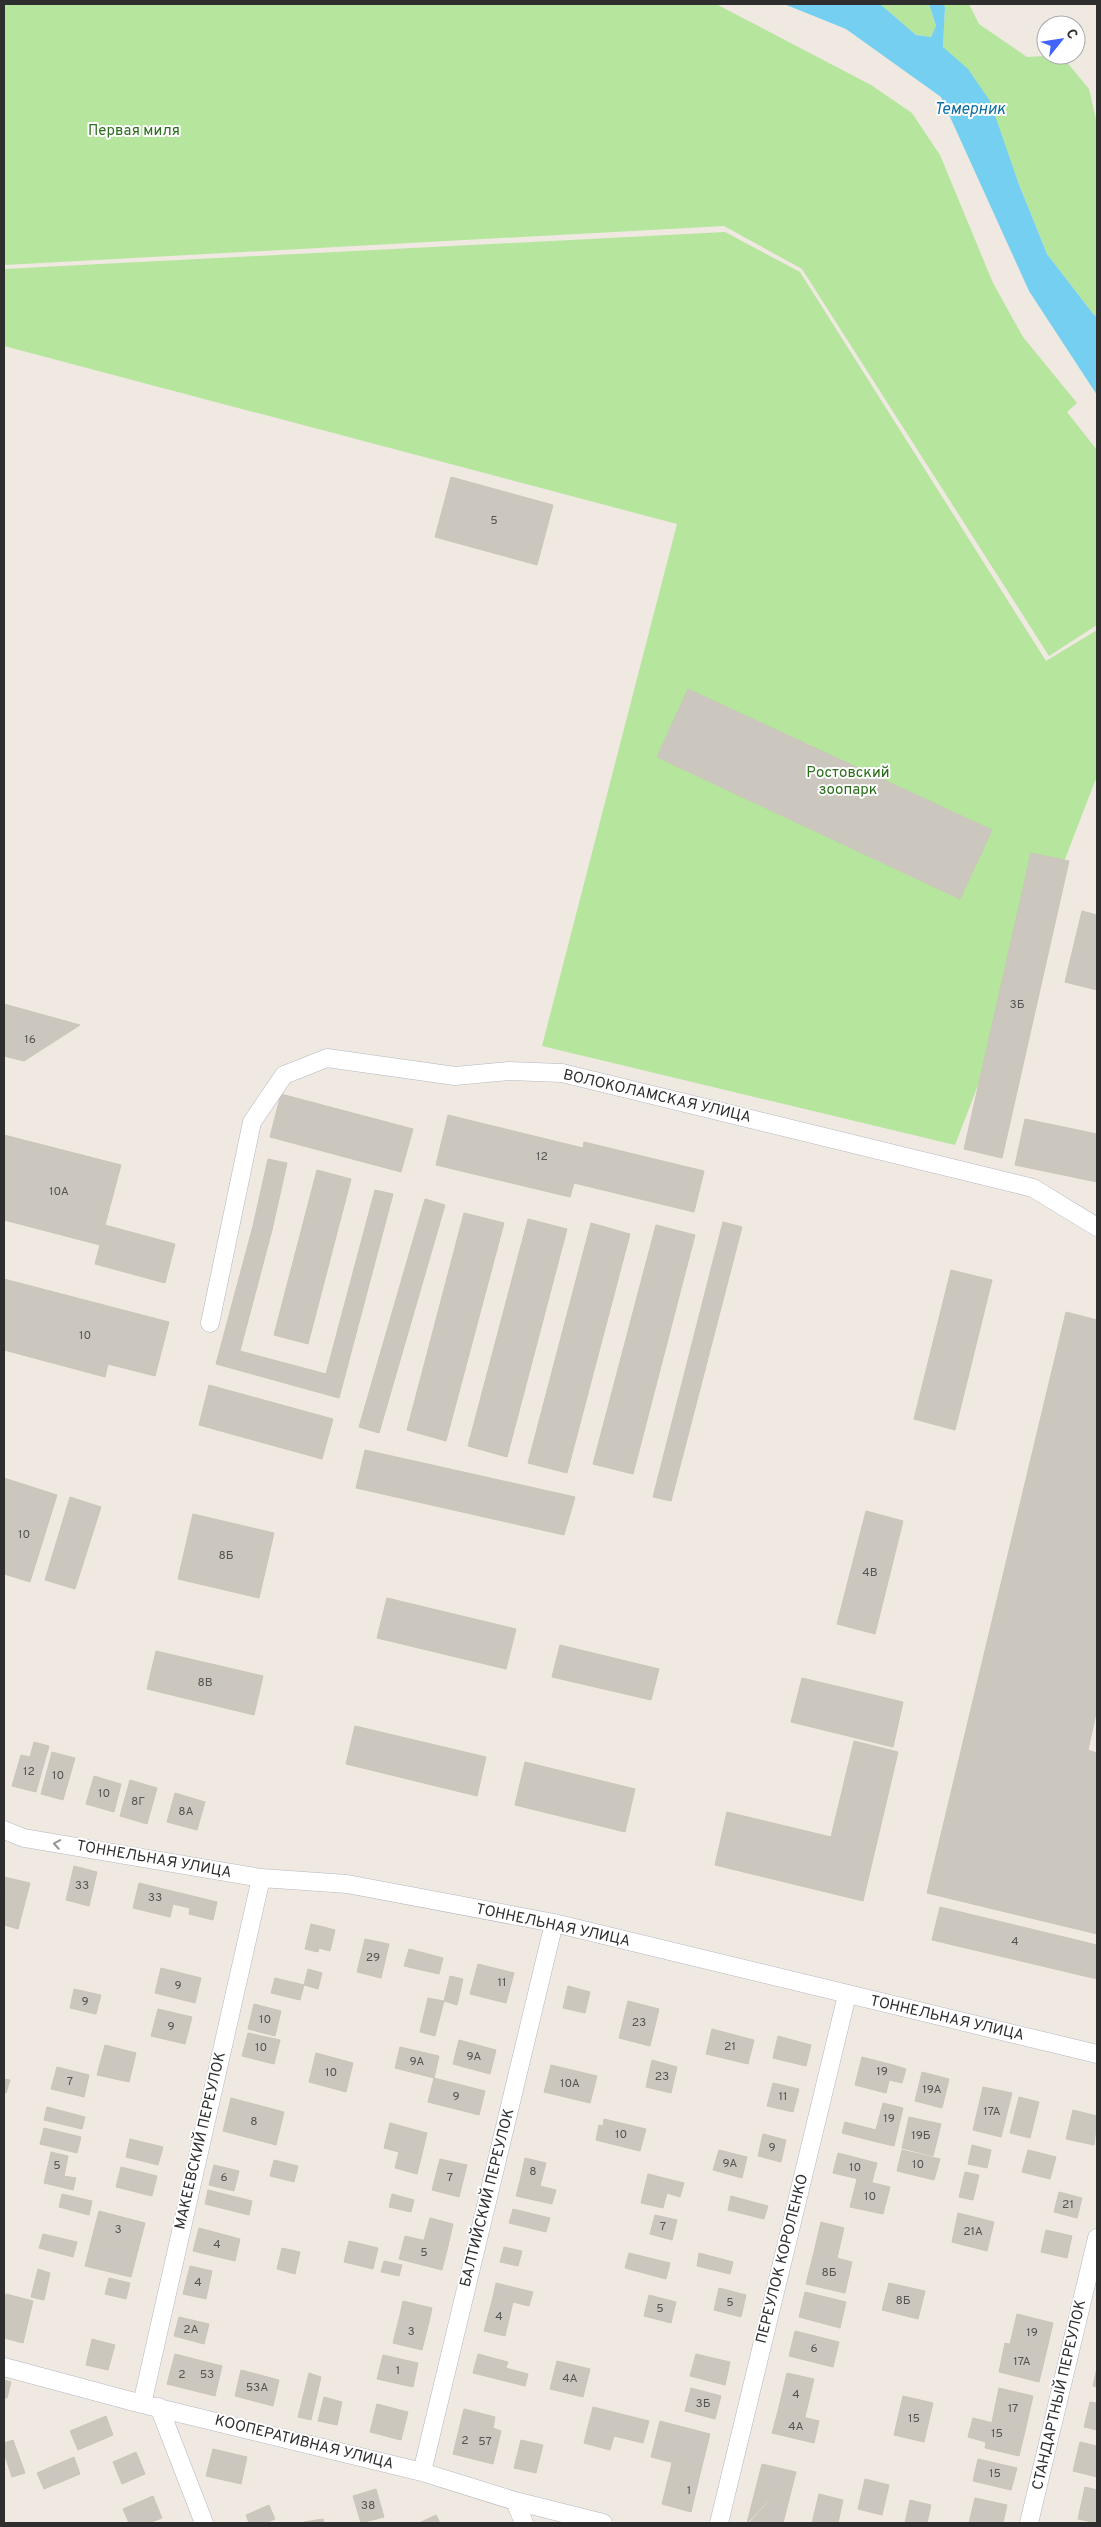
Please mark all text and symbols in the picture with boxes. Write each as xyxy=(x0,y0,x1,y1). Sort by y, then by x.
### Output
north arrow xyxy=(1036,15,1086,65)
text: С xyxy=(1061,26,1081,42)
water label: Темерник xyxy=(934,100,1007,120)
park label: Первая миля xyxy=(88,122,180,141)
house number: 5 xyxy=(490,513,498,529)
park label: Ростовский зоопарк xyxy=(806,764,890,800)
house number: 3Б xyxy=(1009,997,1025,1013)
house number: 16 xyxy=(24,1032,36,1048)
street label: ВОЛОКОЛАМСКАЯ УЛИЦА xyxy=(561,1066,753,1128)
house number: 12 xyxy=(536,1149,548,1165)
house number: 10А xyxy=(49,1184,69,1200)
house number: 10 xyxy=(79,1328,91,1344)
house number: 10 xyxy=(18,1527,30,1543)
house number: 8Б xyxy=(218,1548,234,1564)
house number: 4В xyxy=(862,1565,878,1581)
house number: 8В xyxy=(197,1675,213,1691)
house number: 12 xyxy=(23,1764,35,1780)
house number: 10 xyxy=(52,1768,64,1784)
house number: 10 xyxy=(98,1786,110,1802)
house number: 8Г xyxy=(131,1794,145,1810)
house number: 8А xyxy=(178,1804,194,1820)
street label: ТОННЕЛЬНАЯ УЛИЦА xyxy=(75,1837,233,1883)
one-way arrow xyxy=(53,1839,62,1849)
house number: 33 xyxy=(75,1878,89,1894)
house number: 33 xyxy=(148,1890,162,1906)
street label: ТОННЕЛЬНАЯ УЛИЦА xyxy=(474,1900,632,1952)
house number: 4 xyxy=(1011,1934,1019,1950)
house number: 29 xyxy=(366,1950,380,1966)
house number: 11 xyxy=(498,1975,506,1991)
house number: 9 xyxy=(174,1978,182,1994)
street label: ТОННЕЛЬНАЯ УЛИЦА xyxy=(868,1992,1026,2046)
house number: 9 xyxy=(81,1994,89,2010)
house number: 10 xyxy=(259,2012,271,2028)
house number: 23 xyxy=(632,2015,646,2031)
house number: 9 xyxy=(167,2019,175,2035)
house number: 21 xyxy=(724,2039,736,2055)
house number: 10 xyxy=(255,2040,267,2056)
house number: 9А xyxy=(467,2049,481,2065)
street label: МАКЕЕВСКИЙ ПЕРЕУЛОК xyxy=(169,2050,231,2232)
house number: 9А xyxy=(410,2054,424,2070)
house number: 19 xyxy=(876,2064,888,2080)
house number: 10 xyxy=(325,2065,337,2081)
house number: 23 xyxy=(655,2069,669,2085)
house number: 7 xyxy=(67,2074,73,2090)
house number: 10А xyxy=(560,2076,580,2092)
house number: 19А xyxy=(922,2082,942,2098)
house number: 9 xyxy=(452,2089,460,2105)
house number: 11 xyxy=(779,2089,787,2105)
house number: 17А xyxy=(983,2104,1001,2120)
street label: БАЛТИЙСКИЙ ПЕРЕУЛОК xyxy=(455,2106,519,2289)
house number: 19 xyxy=(883,2111,895,2127)
house number: 8 xyxy=(250,2114,258,2130)
house number: 10 xyxy=(615,2127,627,2143)
house number: 19Б xyxy=(911,2128,931,2144)
house number: 9 xyxy=(768,2140,776,2156)
house number: 9А xyxy=(723,2156,737,2172)
house number: 10 xyxy=(912,2157,924,2173)
house number: 5 xyxy=(53,2158,61,2174)
house number: 10 xyxy=(849,2160,861,2176)
house number: 8 xyxy=(529,2164,537,2180)
house number: 6 xyxy=(220,2170,228,2186)
house number: 7 xyxy=(447,2170,453,2186)
street label: ПЕРЕУЛОК КОРОЛЕНКО xyxy=(753,2172,813,2346)
house number: 10 xyxy=(864,2189,876,2205)
house number: 21 xyxy=(1062,2197,1074,2213)
house number: 7 xyxy=(660,2219,666,2235)
house number: 3 xyxy=(114,2222,122,2238)
house number: 21А xyxy=(963,2224,983,2240)
house number: 4 xyxy=(213,2237,221,2253)
house number: 5 xyxy=(420,2245,428,2261)
house number: 8Б xyxy=(821,2265,837,2281)
house number: 4 xyxy=(194,2275,202,2291)
house number: 8Б xyxy=(895,2293,911,2309)
house number: 5 xyxy=(726,2295,734,2311)
street label: СТАНДАРТНЫЙ ПЕРЕУЛОК xyxy=(1027,2297,1091,2492)
house number: 5 xyxy=(656,2301,664,2317)
house number: 4 xyxy=(495,2309,503,2325)
house number: 2А xyxy=(183,2322,199,2338)
house number: 3 xyxy=(407,2324,415,2340)
house number: 19 xyxy=(1026,2325,1038,2341)
house number: 6 xyxy=(810,2341,818,2357)
house number: 17А xyxy=(1013,2354,1031,2370)
house number: 1 xyxy=(396,2363,400,2379)
house number: 2 xyxy=(178,2367,186,2383)
house number: 53 xyxy=(200,2367,214,2383)
house number: 4А xyxy=(562,2371,578,2387)
house number: 53А xyxy=(246,2380,268,2396)
house number: 4 xyxy=(792,2387,800,2403)
house number: 3Б xyxy=(695,2396,711,2412)
house number: 17 xyxy=(1008,2401,1018,2417)
house number: 15 xyxy=(908,2411,920,2427)
street label: КООПЕРАТИВНАЯ УЛИЦА xyxy=(213,2412,395,2474)
house number: 4А xyxy=(788,2419,804,2435)
house number: 15 xyxy=(991,2426,1003,2442)
house number: 2 xyxy=(461,2433,469,2449)
house number: 57 xyxy=(478,2434,492,2450)
house number: 15 xyxy=(989,2466,1001,2482)
house number: 1 xyxy=(687,2483,691,2499)
house number: 38 xyxy=(361,2498,375,2514)

